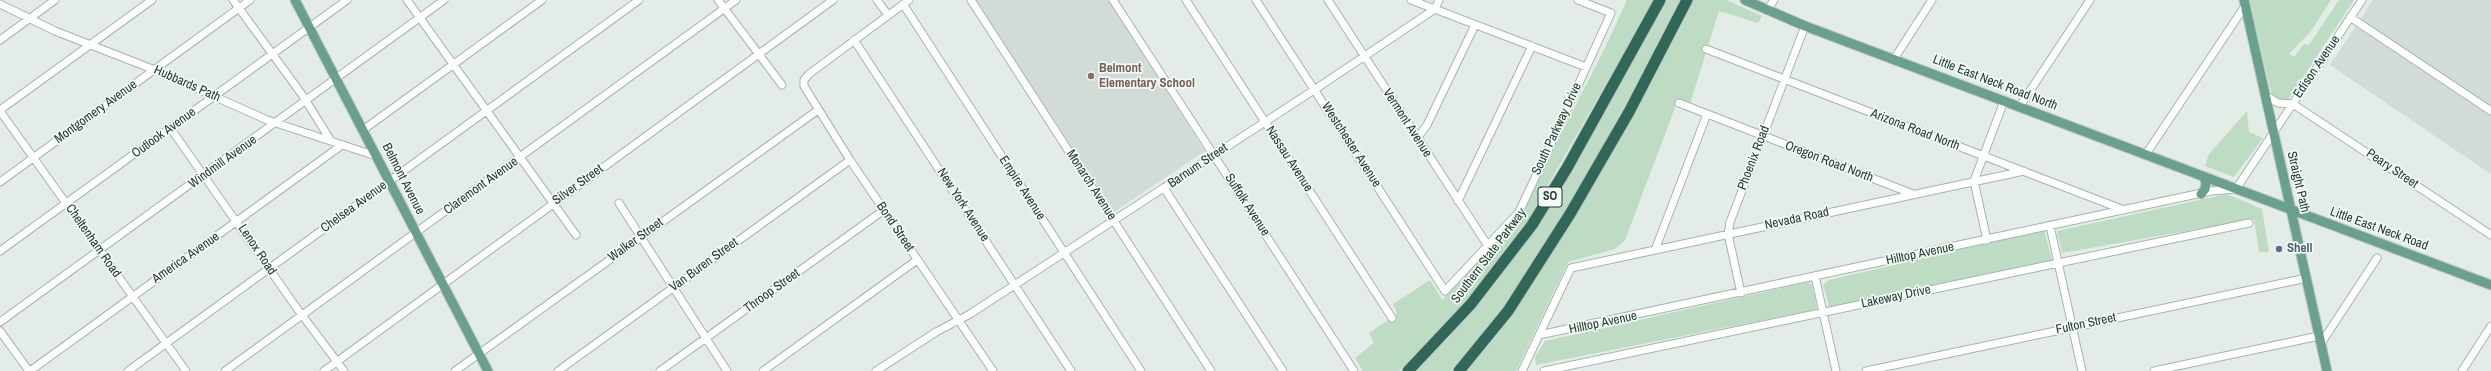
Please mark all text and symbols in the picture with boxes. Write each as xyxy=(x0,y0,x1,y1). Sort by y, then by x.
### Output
street label: Edison Avenue xyxy=(2290,33,2344,101)
street label: Little East Neck Road North xyxy=(1931,52,2059,114)
place label: Belmont Elementary School xyxy=(1099,61,1195,92)
street label: Hubbards Path xyxy=(151,62,223,106)
marker: Belmont Elementary School xyxy=(1086,71,1096,81)
street label: Montgomery Avenue xyxy=(52,77,140,147)
street label: South Parkway Drive xyxy=(1529,80,1585,178)
street label: Vermont Avenue xyxy=(1379,86,1435,160)
street label: Westchester Avenue xyxy=(1318,100,1384,190)
street label: Outlook Avenue xyxy=(129,104,199,162)
street label: Arizona Road North xyxy=(1868,106,1962,154)
street label: Nassau Avenue xyxy=(1262,123,1316,195)
street label: Phoenix Road xyxy=(1735,124,1773,192)
street label: Windmill Avenue xyxy=(186,132,260,192)
street label: Oregon Road North xyxy=(1783,138,1875,186)
street label: Barnum Street xyxy=(1165,140,1231,192)
street label: Belmont Avenue xyxy=(378,141,428,217)
street label: Peary Street xyxy=(2363,146,2421,192)
street label: Monarch Avenue xyxy=(1063,147,1119,223)
street label: Straight Path xyxy=(2283,150,2313,214)
street label: Empire Avenue xyxy=(995,153,1049,223)
street label: Claremont Avenue xyxy=(441,154,521,218)
street label: Silver Street xyxy=(550,161,606,209)
street label: New York Avenue xyxy=(934,165,992,245)
street label: Suffolk Avenue xyxy=(1221,171,1273,239)
street label: Chelsea Avenue xyxy=(318,178,390,236)
road number: SO xyxy=(1538,187,1562,207)
street label: Bond Street xyxy=(873,199,917,255)
street label: Cheltenham Road xyxy=(62,201,124,281)
street label: Little East Neck Road xyxy=(2328,204,2430,254)
street label: Southern State Parkway xyxy=(1448,205,1530,307)
street label: Nevada Road xyxy=(1763,205,1831,233)
street label: Walker Street xyxy=(605,215,667,265)
street label: Lenox Road xyxy=(234,222,280,278)
street label: America Avenue xyxy=(149,229,223,287)
street label: Van Buren Street xyxy=(667,235,741,295)
street label: Hilltop Avenue xyxy=(1885,239,1955,269)
place label: Shell xyxy=(2287,241,2312,257)
marker: Shell xyxy=(2274,244,2284,254)
street label: Throop Street xyxy=(741,266,803,316)
street label: Lakeway Drive xyxy=(1860,282,1932,312)
street label: Hilltop Avenue xyxy=(1568,308,1638,338)
street label: Fulton Street xyxy=(2055,310,2117,338)

